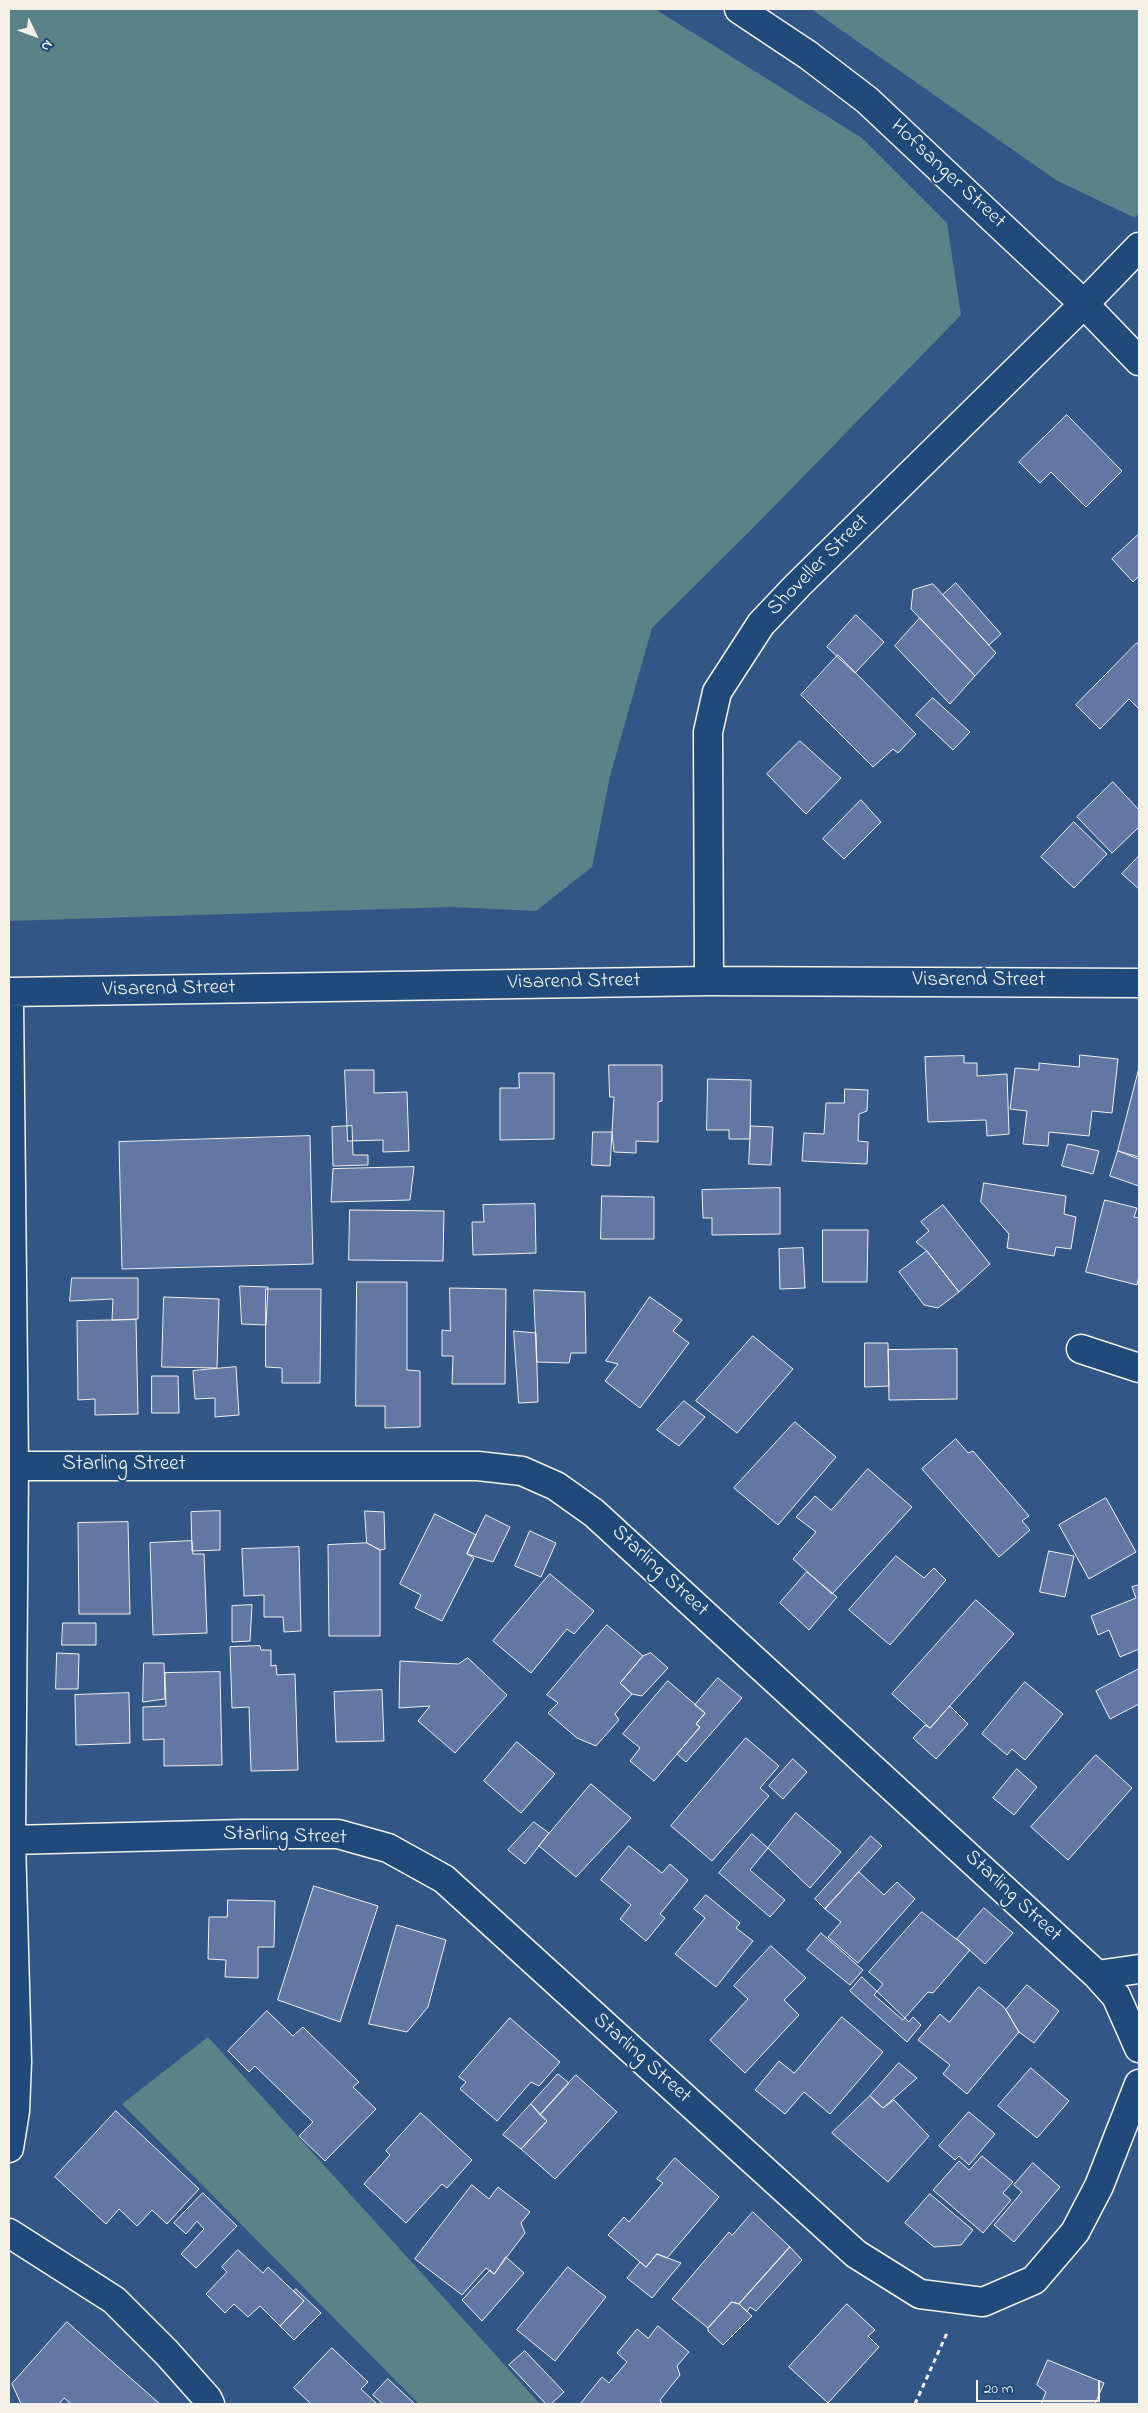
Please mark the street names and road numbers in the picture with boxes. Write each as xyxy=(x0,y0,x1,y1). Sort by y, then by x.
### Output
street label: Hofsanger Street xyxy=(884,115,1010,235)
street label: Shoveller Street xyxy=(763,510,875,622)
street label: Visarend Street xyxy=(507,969,641,997)
street label: Visarend Street xyxy=(913,969,1045,995)
street label: Visarend Street xyxy=(102,976,236,1004)
street label: Starling Street xyxy=(62,1453,186,1479)
street label: Starling Street xyxy=(605,1521,713,1623)
street label: Starling Street xyxy=(223,1822,347,1852)
street label: Starling Street xyxy=(958,1846,1066,1948)
street label: Starling Street xyxy=(587,2008,695,2110)

